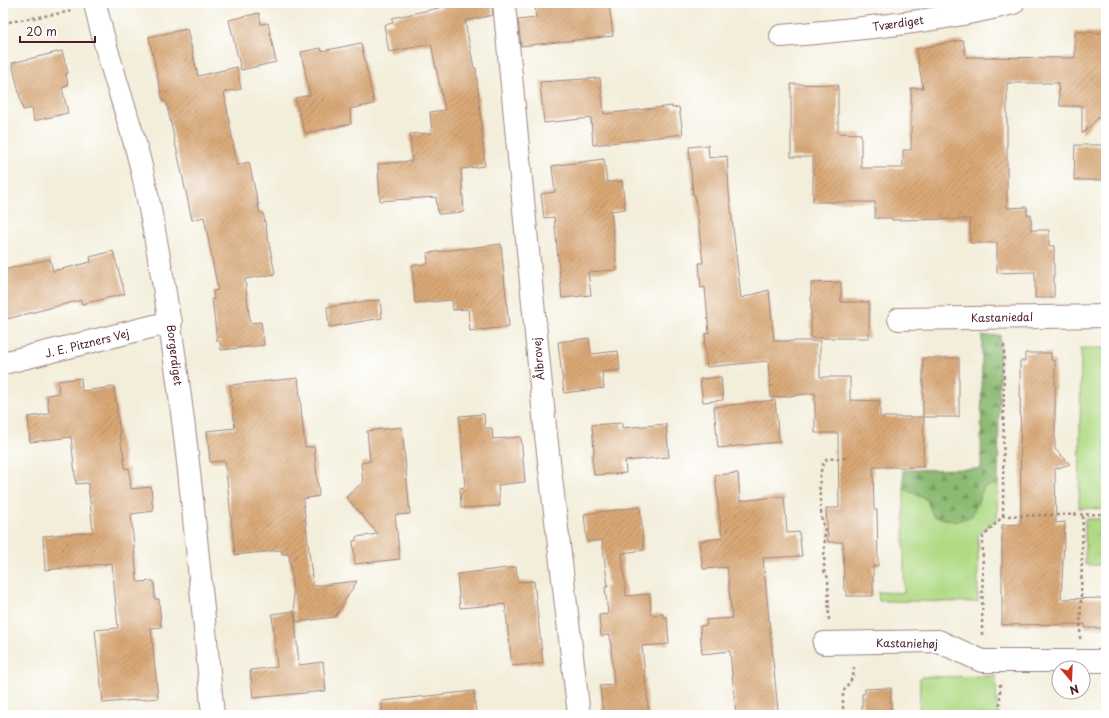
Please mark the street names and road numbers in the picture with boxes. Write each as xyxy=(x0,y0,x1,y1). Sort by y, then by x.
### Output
street label: Tværdiget xyxy=(871,11,925,35)
street label: Kastaniedal xyxy=(971,308,1033,326)
street label: J. E. Pitzners Vej xyxy=(43,324,131,362)
street label: Borgerdiget xyxy=(163,324,187,387)
street label: Ålbrovej xyxy=(528,337,548,381)
street label: Kastaniehøj xyxy=(876,634,938,652)

